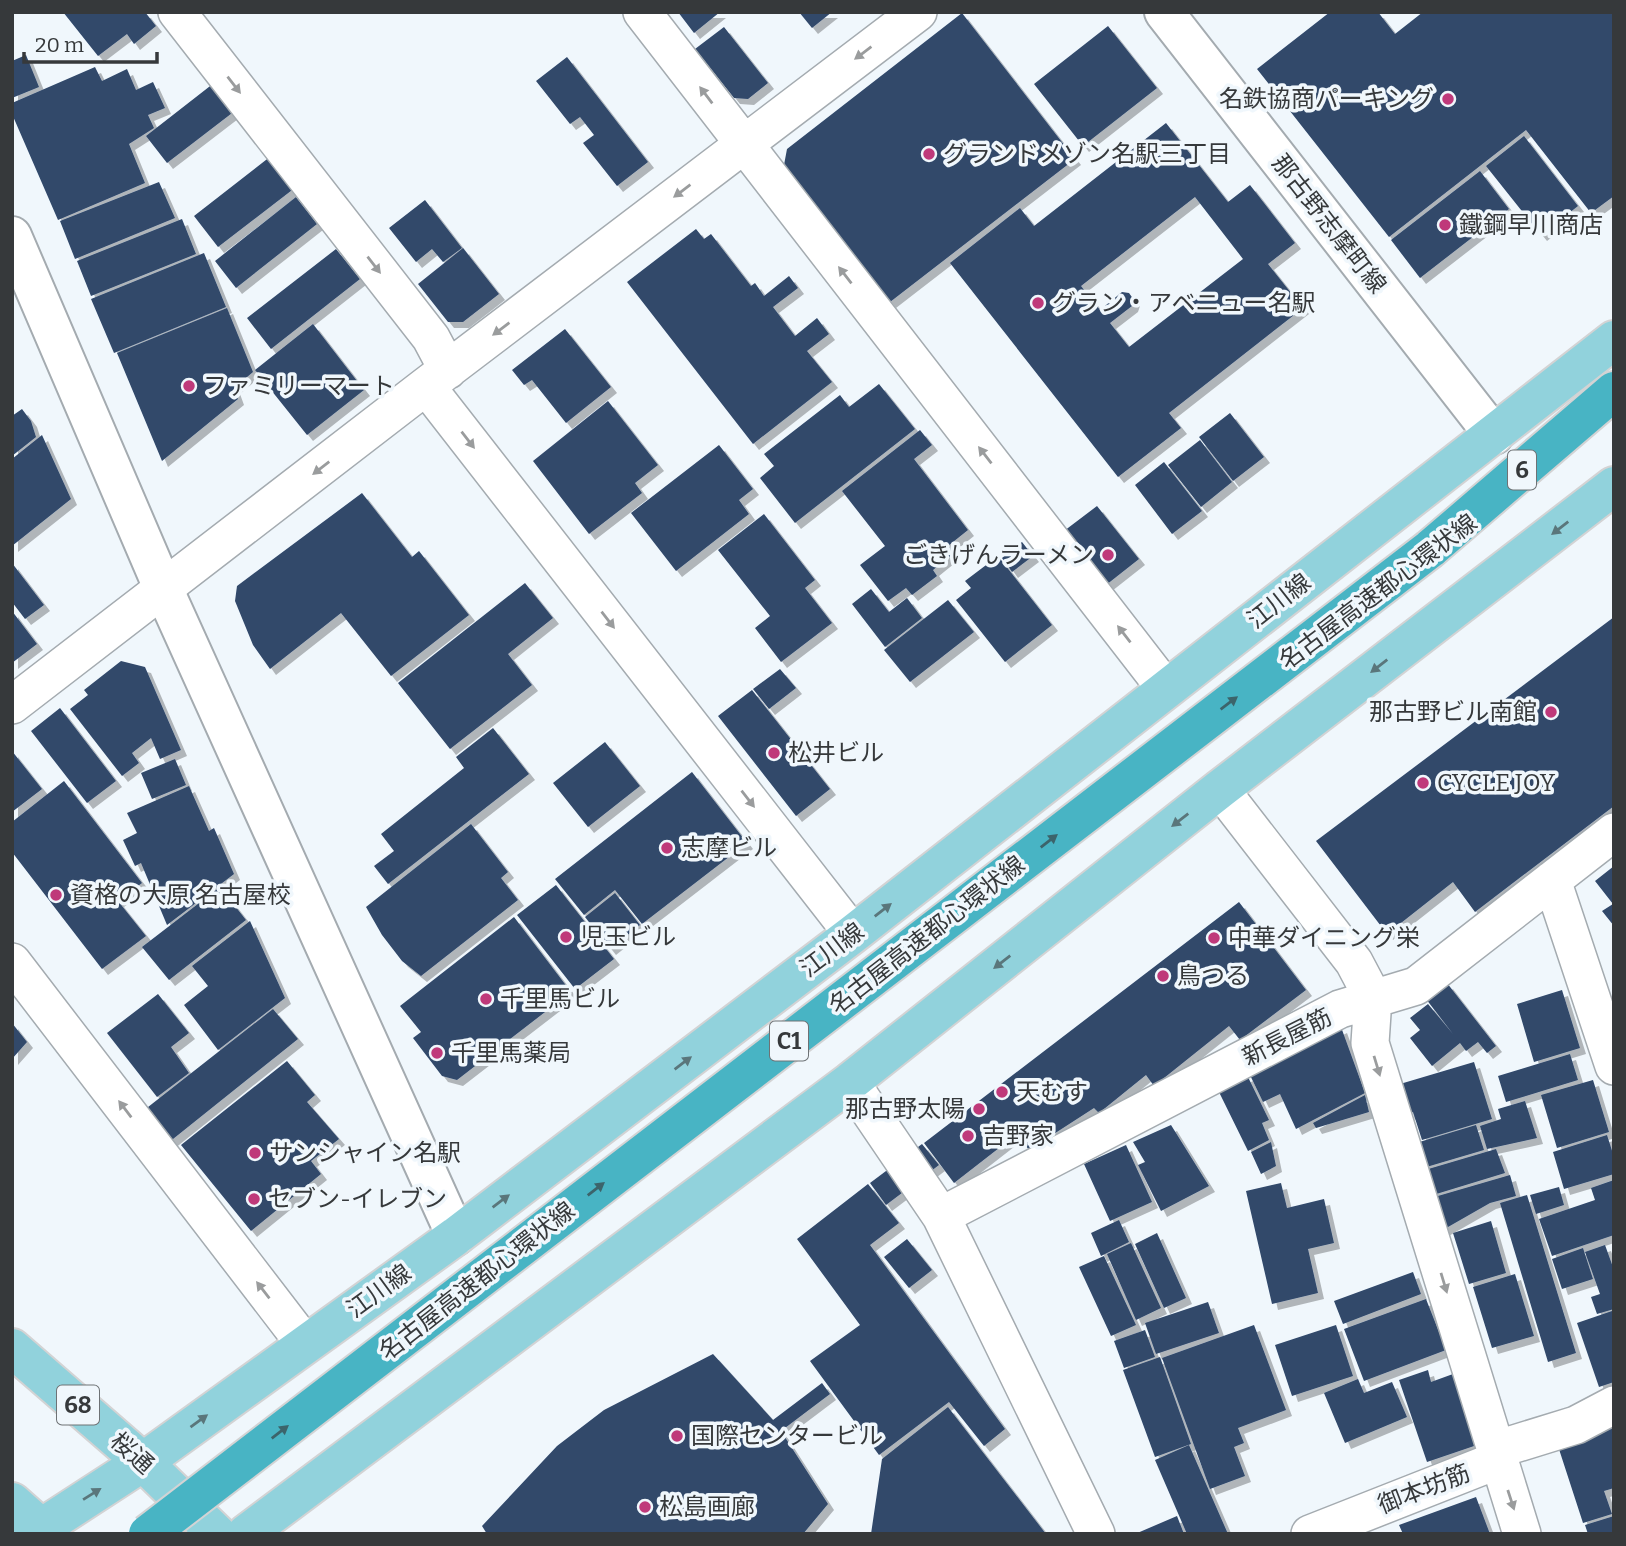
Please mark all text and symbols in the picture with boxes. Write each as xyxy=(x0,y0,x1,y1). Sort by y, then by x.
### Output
scale bar xyxy=(24,21,158,65)
text: 20 m xyxy=(35,32,84,58)
one-way arrow xyxy=(854,46,872,60)
one-way arrow xyxy=(227,76,242,94)
place label: 名鉄協商パーキング xyxy=(1219,85,1434,113)
one-way arrow xyxy=(699,86,713,105)
marker: 名鉄協商パーキング xyxy=(1440,91,1456,107)
place label: グランドメゾン名駅三丁目 xyxy=(943,140,1231,168)
marker: グランドメゾン名駅三丁目 xyxy=(921,146,937,162)
street label: 那古野志摩町線 xyxy=(1266,149,1392,299)
one-way arrow xyxy=(673,184,691,198)
place label: 鐵鋼早川商店 xyxy=(1459,211,1603,239)
marker: 鐵鋼早川商店 xyxy=(1437,217,1453,233)
one-way arrow xyxy=(366,256,380,274)
one-way arrow xyxy=(839,266,853,284)
place label: グラン・アベニュー名駅 xyxy=(1052,289,1316,317)
marker: グラン・アベニュー名駅 xyxy=(1030,295,1046,311)
one-way arrow xyxy=(493,322,511,337)
place label: ファミリーマート xyxy=(203,372,395,400)
marker: ファミリーマート xyxy=(181,378,197,394)
one-way arrow xyxy=(461,431,475,449)
one-way arrow xyxy=(977,446,992,464)
road number: 6 xyxy=(1508,450,1536,490)
one-way arrow xyxy=(312,460,330,475)
street label: 名古屋高速都心環状線 xyxy=(1274,509,1482,675)
one-way arrow xyxy=(1551,520,1569,535)
place label: ごきげんラーメン xyxy=(903,541,1094,569)
marker: ごきげんラーメン xyxy=(1100,547,1116,563)
street label: 江川線 xyxy=(1242,568,1316,634)
one-way arrow xyxy=(600,610,615,628)
one-way arrow xyxy=(1117,626,1132,644)
one-way arrow xyxy=(1370,659,1388,673)
one-way arrow xyxy=(1220,696,1238,710)
place label: 那古野ビル南館 xyxy=(1369,698,1537,726)
marker: 那古野ビル南館 xyxy=(1543,704,1559,720)
place label: 松井ビル xyxy=(788,739,884,767)
marker: 松井ビル xyxy=(766,745,782,761)
place label: CYCLE JOY xyxy=(1437,769,1556,797)
marker: CYCLE JOY xyxy=(1415,775,1431,791)
one-way arrow xyxy=(740,790,754,808)
one-way arrow xyxy=(1171,813,1189,828)
place label: 志摩ビル xyxy=(681,834,777,862)
one-way arrow xyxy=(1039,834,1057,849)
marker: 志摩ビル xyxy=(659,840,675,856)
street label: 名古屋高速都心環状線 xyxy=(824,850,1030,1020)
place label: 資格の大原 名古屋校 xyxy=(70,881,291,909)
marker: 資格の大原 名古屋校 xyxy=(48,887,64,903)
one-way arrow xyxy=(873,903,891,918)
street label: 江川線 xyxy=(795,917,869,983)
place label: 児玉ビル xyxy=(580,923,676,951)
place label: 中華ダイニング栄 xyxy=(1228,924,1420,952)
marker: 児玉ビル xyxy=(558,929,574,945)
marker: 中華ダイニング栄 xyxy=(1206,930,1222,946)
one-way arrow xyxy=(993,954,1011,969)
place label: 鳥つる xyxy=(1177,962,1249,990)
marker: 鳥つる xyxy=(1155,968,1171,984)
place label: 千里馬ビル xyxy=(500,985,620,1013)
marker: 千里馬ビル xyxy=(478,991,494,1007)
street label: 新長屋筋 xyxy=(1238,1003,1336,1071)
road number: C1 xyxy=(770,1022,808,1060)
place label: 千里馬薬局 xyxy=(451,1039,571,1067)
marker: 千里馬薬局 xyxy=(429,1045,445,1061)
one-way arrow xyxy=(1372,1055,1383,1076)
one-way arrow xyxy=(673,1056,691,1071)
place label: 天むす xyxy=(1016,1078,1088,1106)
marker: 天むす xyxy=(994,1084,1010,1100)
place label: 那古野太陽 xyxy=(845,1095,965,1123)
one-way arrow xyxy=(118,1100,132,1118)
marker: 那古野太陽 xyxy=(971,1101,987,1117)
place label: 吉野家 xyxy=(982,1122,1054,1150)
marker: 吉野家 xyxy=(960,1128,976,1144)
place label: サンシャイン名駅 xyxy=(269,1139,461,1167)
marker: サンシャイン名駅 xyxy=(247,1145,263,1161)
one-way arrow xyxy=(587,1182,605,1197)
place label: セブン-イレブン xyxy=(268,1185,447,1213)
marker: セブン-イレブン xyxy=(246,1191,262,1207)
one-way arrow xyxy=(492,1194,510,1209)
street label: 名古屋高速都心環状線 xyxy=(374,1196,580,1366)
street label: 江川線 xyxy=(342,1259,416,1323)
one-way arrow xyxy=(1439,1273,1449,1294)
one-way arrow xyxy=(257,1281,271,1299)
road number: 68 xyxy=(57,1386,99,1424)
one-way arrow xyxy=(190,1415,208,1429)
place label: 国際センタービル xyxy=(691,1422,883,1450)
one-way arrow xyxy=(271,1425,289,1440)
street label: 桜通 xyxy=(105,1427,159,1479)
marker: 国際センタービル xyxy=(669,1428,685,1444)
street label: 御本坊筋 xyxy=(1374,1459,1474,1519)
one-way arrow xyxy=(83,1487,101,1501)
one-way arrow xyxy=(1506,1490,1517,1511)
place label: 松島画廊 xyxy=(659,1493,755,1521)
marker: 松島画廊 xyxy=(637,1499,653,1515)

